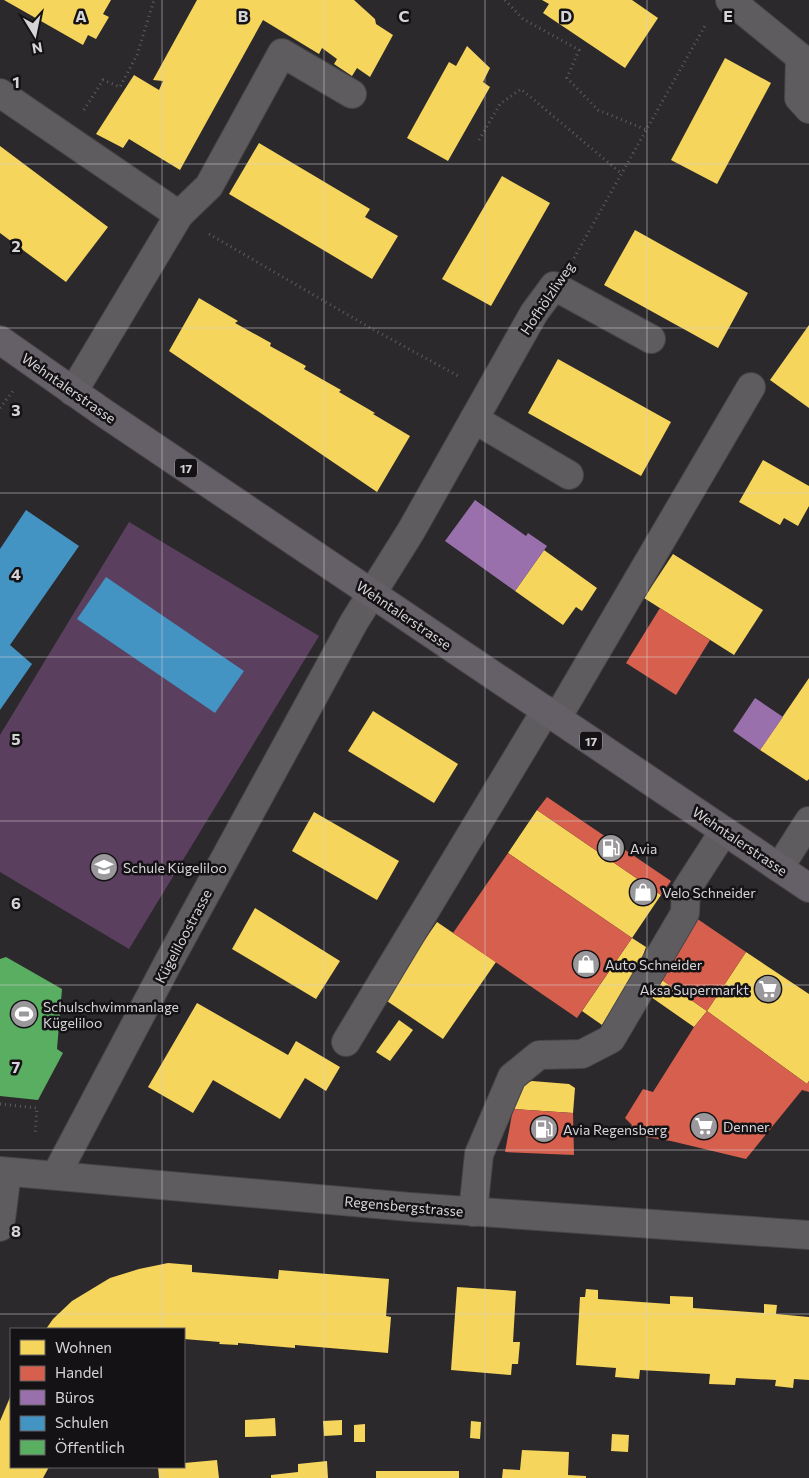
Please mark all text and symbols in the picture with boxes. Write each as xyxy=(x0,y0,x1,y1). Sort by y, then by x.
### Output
text: A xyxy=(75,6,87,25)
text: B xyxy=(238,6,249,25)
text: C xyxy=(399,6,410,25)
text: D xyxy=(560,6,572,25)
text: E xyxy=(723,6,733,25)
north arrow xyxy=(10,10,60,60)
text: N xyxy=(31,39,44,58)
text: 1 xyxy=(12,72,20,91)
text: 2 xyxy=(11,236,21,255)
street label: Hofhölzliweg xyxy=(516,258,578,338)
street label: Wehntalerstrasse xyxy=(19,349,119,427)
text: 3 xyxy=(11,400,21,419)
road number: 17 xyxy=(175,458,197,478)
text: 4 xyxy=(11,564,21,583)
street label: Wehntalerstrasse xyxy=(353,577,455,653)
text: 5 xyxy=(11,729,21,748)
road number: 17 xyxy=(580,731,602,750)
street label: Wehntalerstrasse xyxy=(689,803,791,879)
fuel station icon: Avia xyxy=(596,833,626,863)
place label: Avia xyxy=(630,840,657,857)
school or university icon: Schule Kügeliloo xyxy=(89,852,119,882)
place label: Schule Kügeliloo xyxy=(123,859,227,876)
shop icon: Velo Schneider xyxy=(628,877,658,907)
place label: Velo Schneider xyxy=(662,884,756,901)
street label: Kügeliloostrasse xyxy=(151,886,215,986)
text: 6 xyxy=(11,893,21,912)
shop icon: Auto Schneider xyxy=(571,949,601,979)
place label: Auto Schneider xyxy=(605,956,703,973)
supermarket icon: Aksa Supermarkt xyxy=(753,974,783,1004)
place label: Aksa Supermarkt xyxy=(640,981,749,998)
place label: Schulschwimmanlage Kügeliloo xyxy=(43,998,179,1031)
sports icon: Schulschwimmanlage Kügeliloo xyxy=(9,999,39,1029)
text: 7 xyxy=(12,1057,21,1076)
supermarket icon: Denner xyxy=(689,1111,719,1141)
fuel station icon: Avia Regensberg xyxy=(529,1114,559,1144)
place label: Denner xyxy=(723,1118,770,1135)
place label: Avia Regensberg xyxy=(563,1121,668,1138)
street label: Regensbergstrasse xyxy=(344,1192,464,1220)
text: 8 xyxy=(11,1221,21,1240)
legend xyxy=(10,1328,185,1468)
text: Wohnen xyxy=(55,1338,112,1356)
text: Handel xyxy=(55,1363,103,1381)
text: Büros xyxy=(55,1388,95,1406)
text: Schulen xyxy=(55,1413,109,1431)
text: Öffentlich xyxy=(55,1438,125,1456)

